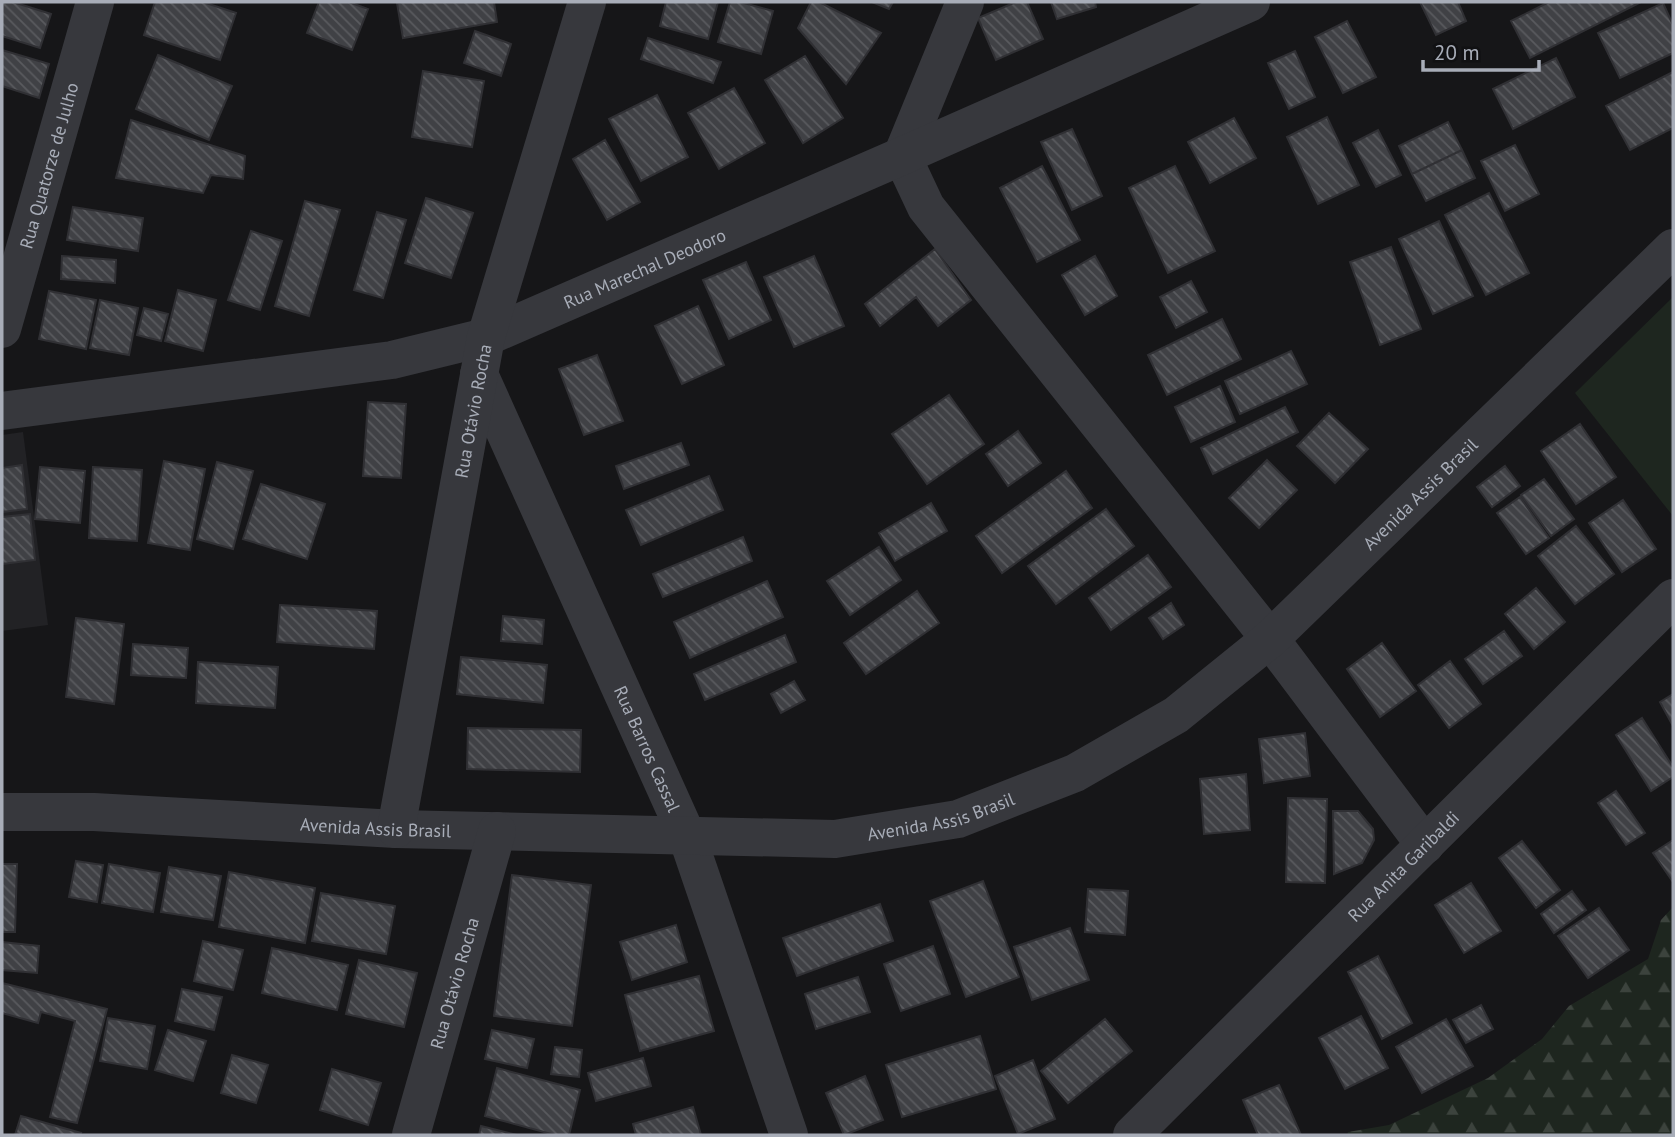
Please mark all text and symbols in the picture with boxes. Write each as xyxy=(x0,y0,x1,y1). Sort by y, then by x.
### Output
scale bar xyxy=(1423,28,1538,72)
text: 20 m xyxy=(1434,39,1480,66)
street label: Rua Quatorze de Julho xyxy=(14,80,83,251)
street label: Rua Marechal Deodoro xyxy=(560,223,729,313)
street label: Rua Otávio Rocha xyxy=(449,342,496,480)
street label: Avenida Assis Brasil xyxy=(1358,432,1483,555)
street label: Rua Barros Cassal xyxy=(609,682,686,816)
street label: Avenida Assis Brasil xyxy=(866,786,1018,845)
street label: Rua Anita Garibaldi xyxy=(1343,806,1464,926)
street label: Avenida Assis Brasil xyxy=(299,812,452,842)
street label: Rua Otávio Rocha xyxy=(424,915,484,1051)

